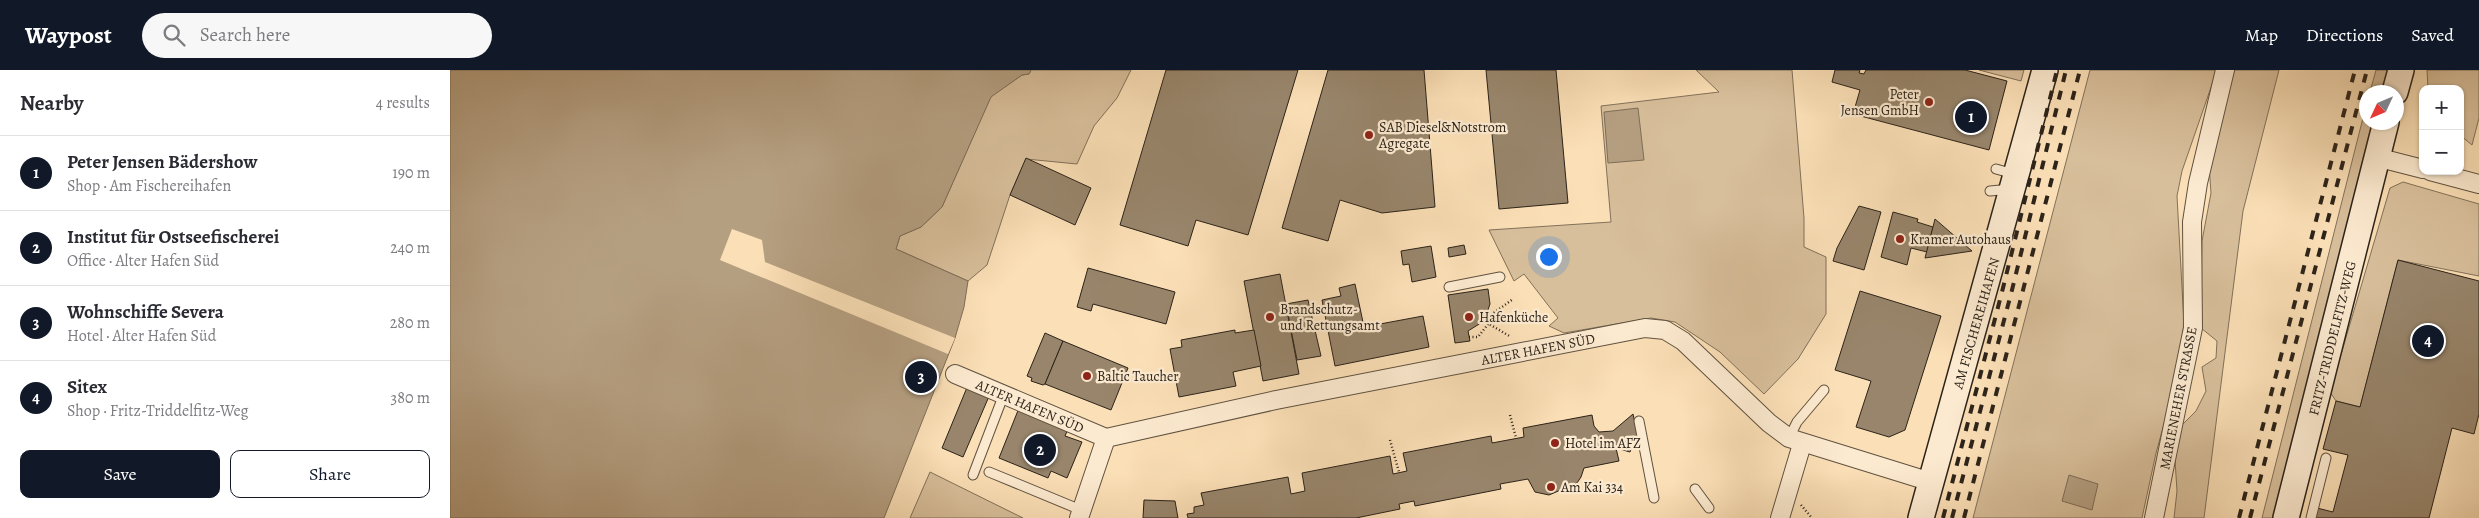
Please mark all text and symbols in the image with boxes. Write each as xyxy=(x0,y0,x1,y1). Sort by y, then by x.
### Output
search box xyxy=(142,13,492,58)
text: Waypost xyxy=(25,19,112,51)
icon: search xyxy=(160,21,188,49)
text: Search here xyxy=(200,22,290,48)
text: Map xyxy=(2245,23,2278,47)
text: Directions xyxy=(2306,23,2383,47)
text: Saved xyxy=(2411,23,2454,47)
place label: Peter Jensen GmbH xyxy=(1841,85,1920,120)
north arrow xyxy=(2359,85,2404,130)
map controls xyxy=(2419,85,2464,175)
button: + xyxy=(2419,85,2464,130)
text: Nearby xyxy=(20,89,83,117)
text: 4 results xyxy=(376,92,430,114)
marker: Peter Jensen GmbH xyxy=(1923,96,1935,108)
pin: 1 xyxy=(1955,98,1987,136)
place label: SAB Diesel&Notstrom Agregate xyxy=(1378,118,1507,153)
marker: SAB Diesel&Notstrom Agregate xyxy=(1363,129,1375,141)
button: − xyxy=(2419,130,2464,175)
text: Peter Jensen Bädershow xyxy=(67,149,257,175)
text: 1 xyxy=(33,162,39,184)
text: 190 m xyxy=(392,162,430,184)
text: Shop · Am Fischereihafen xyxy=(67,175,231,197)
text: Institut für Ostseefischerei xyxy=(67,224,279,250)
place label: Kramer Autohaus xyxy=(1910,230,2011,249)
marker: Kramer Autohaus xyxy=(1894,233,1906,245)
text: 2 xyxy=(32,237,40,259)
text: 240 m xyxy=(390,237,430,259)
your location xyxy=(1536,244,1562,270)
text: Office · Alter Hafen Süd xyxy=(67,250,219,272)
street label: AM FISCHEREIHAFEN xyxy=(1948,255,2004,392)
street label: FRITZ-TRIDDELFITZ-WEG xyxy=(2304,259,2361,417)
text: Wohnschiffe Severa xyxy=(67,299,224,325)
place label: Brandschutz- und Rettungsamt xyxy=(1280,300,1380,335)
place label: Hafenküche xyxy=(1479,308,1548,327)
marker: Brandschutz- und Rettungsamt xyxy=(1264,311,1276,323)
marker: Hafenküche xyxy=(1463,311,1475,323)
text: 3 xyxy=(33,312,39,334)
text: 280 m xyxy=(390,312,430,334)
pin: 4 xyxy=(2412,322,2444,360)
text: Hotel · Alter Hafen Süd xyxy=(67,325,216,347)
street label: MARIENEHER STRASSE xyxy=(2155,325,2202,471)
street label: ALTER HAFEN SÜD xyxy=(1479,329,1597,370)
pin: 3 xyxy=(905,358,937,396)
place label: Baltic Taucher xyxy=(1097,367,1179,386)
marker: Baltic Taucher xyxy=(1081,370,1093,382)
text: Sitex xyxy=(67,374,107,400)
street label: ALTER HAFEN SÜD xyxy=(972,375,1087,438)
text: 4 xyxy=(32,387,40,409)
text: 380 m xyxy=(391,387,430,409)
text: Shop · Fritz-Triddelfitz-Weg xyxy=(67,400,249,422)
pin: 2 xyxy=(1024,431,1056,469)
place label: Hotel im AFZ xyxy=(1565,434,1641,453)
marker: Hotel im AFZ xyxy=(1549,437,1561,449)
button: Save xyxy=(20,450,220,498)
button: Share xyxy=(230,450,430,498)
place label: Am Kai 334 xyxy=(1560,478,1623,497)
marker: Am Kai 334 xyxy=(1545,481,1557,493)

